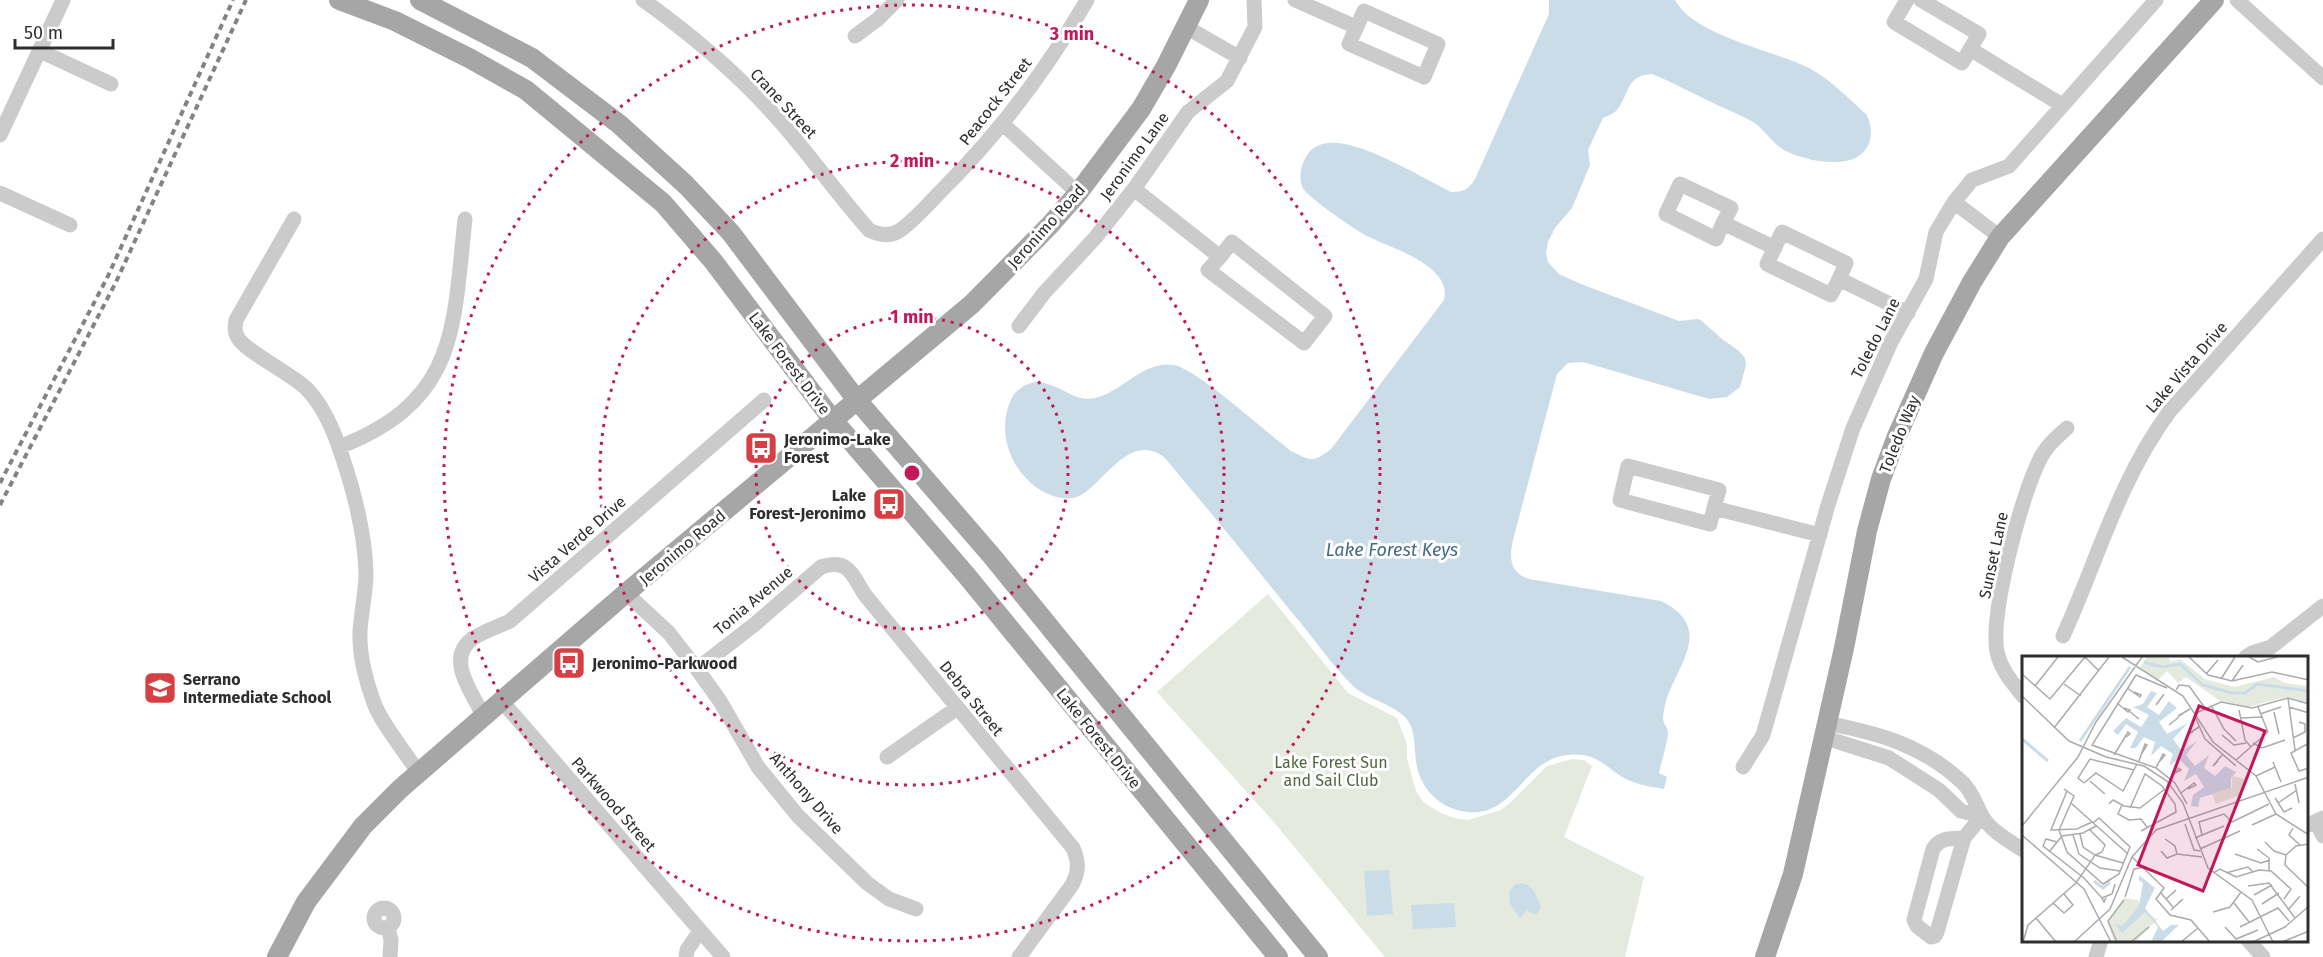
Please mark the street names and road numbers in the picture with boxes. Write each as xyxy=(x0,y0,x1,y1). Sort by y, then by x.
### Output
street label: Peacock Street xyxy=(955,53,1036,149)
street label: Crane Street xyxy=(746,64,821,142)
street label: Jeronimo Lane xyxy=(1096,108,1173,204)
street label: Jeronimo Road xyxy=(1004,180,1089,272)
street label: Toledo Lane xyxy=(1847,295,1904,382)
street label: Lake Forest Drive xyxy=(745,308,834,418)
street label: Lake Vista Drive xyxy=(2142,318,2231,417)
street label: Toledo Way xyxy=(1875,392,1924,476)
street label: Vista Verde Drive xyxy=(525,492,630,587)
street label: Jeronimo Road xyxy=(635,506,729,589)
street label: Sunset Lane xyxy=(1975,510,2012,600)
street label: Tonia Avenue xyxy=(710,562,796,639)
street label: Debra Street xyxy=(936,657,1008,740)
street label: Lake Forest Drive xyxy=(1052,684,1145,792)
street label: Anthony Drive xyxy=(766,749,847,838)
street label: Parkwood Street xyxy=(567,753,660,856)

